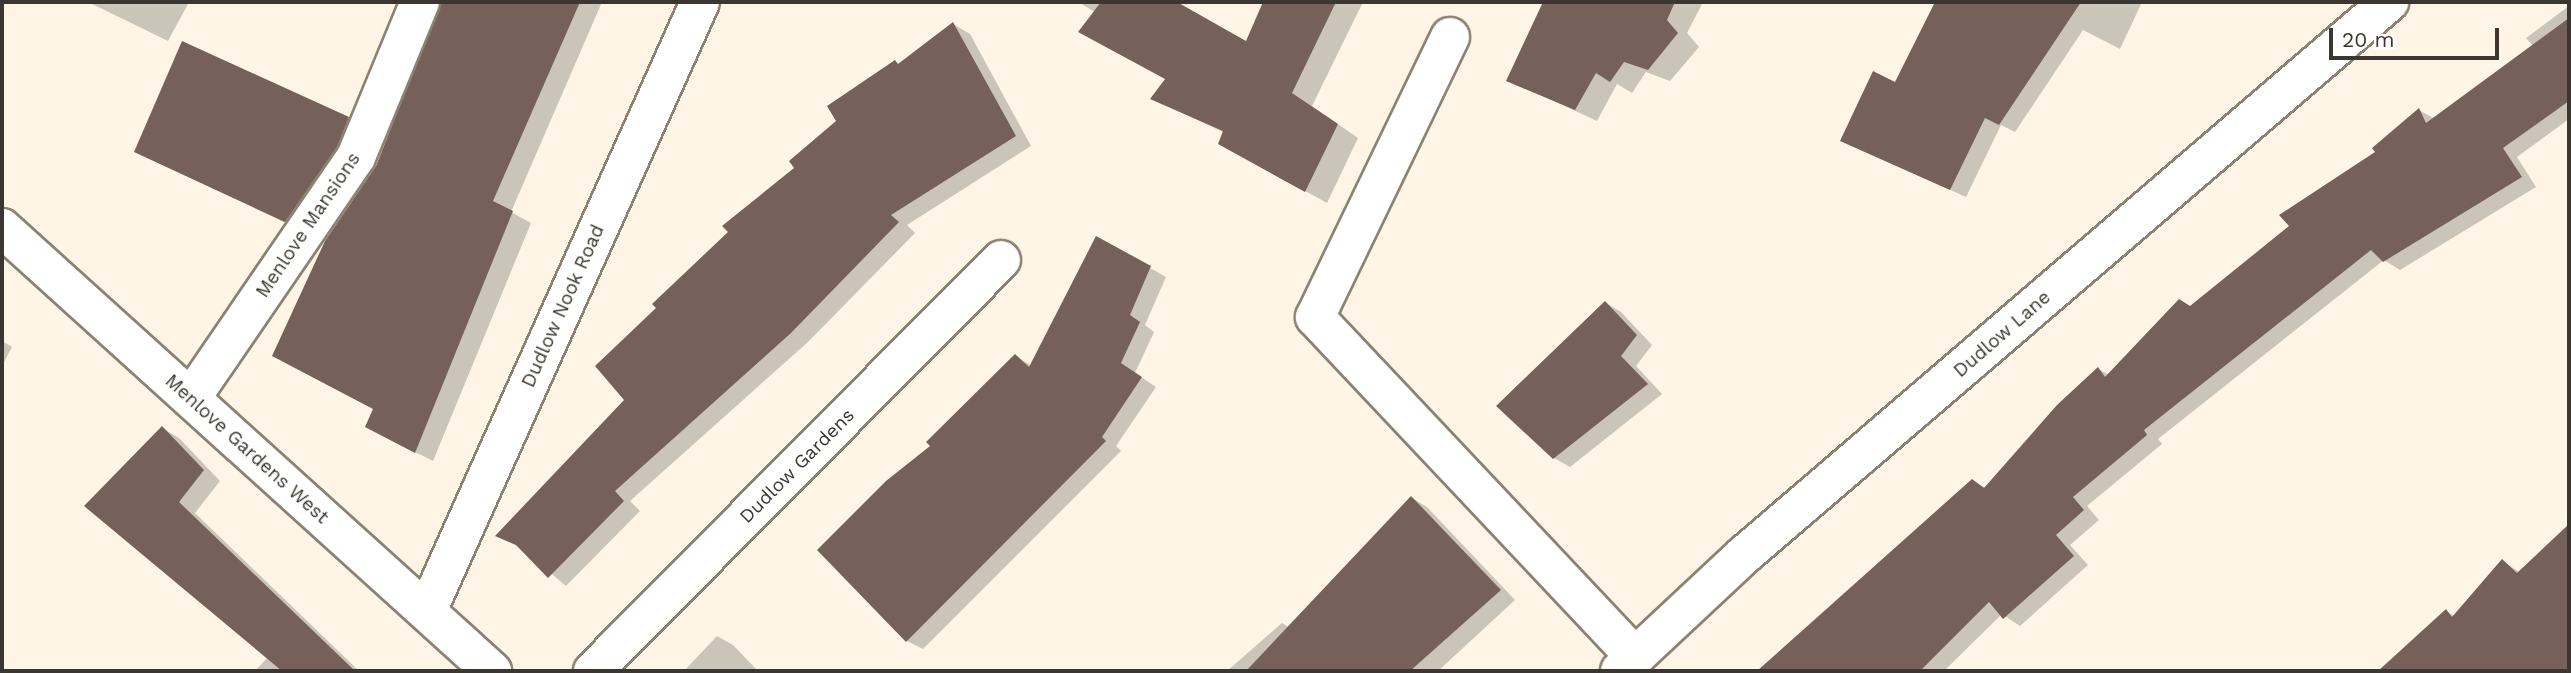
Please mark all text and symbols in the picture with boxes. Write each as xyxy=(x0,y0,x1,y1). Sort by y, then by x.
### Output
scale bar xyxy=(2333,14,2503,58)
text: 20 m xyxy=(2342,27,2394,52)
street label: Menlove Mansions xyxy=(251,148,365,302)
street label: Dudlow Nook Road xyxy=(517,221,609,391)
street label: Dudlow Lane xyxy=(1949,286,2055,382)
street label: Menlove Gardens West xyxy=(160,369,334,529)
street label: Dudlow Gardens xyxy=(735,404,859,528)

